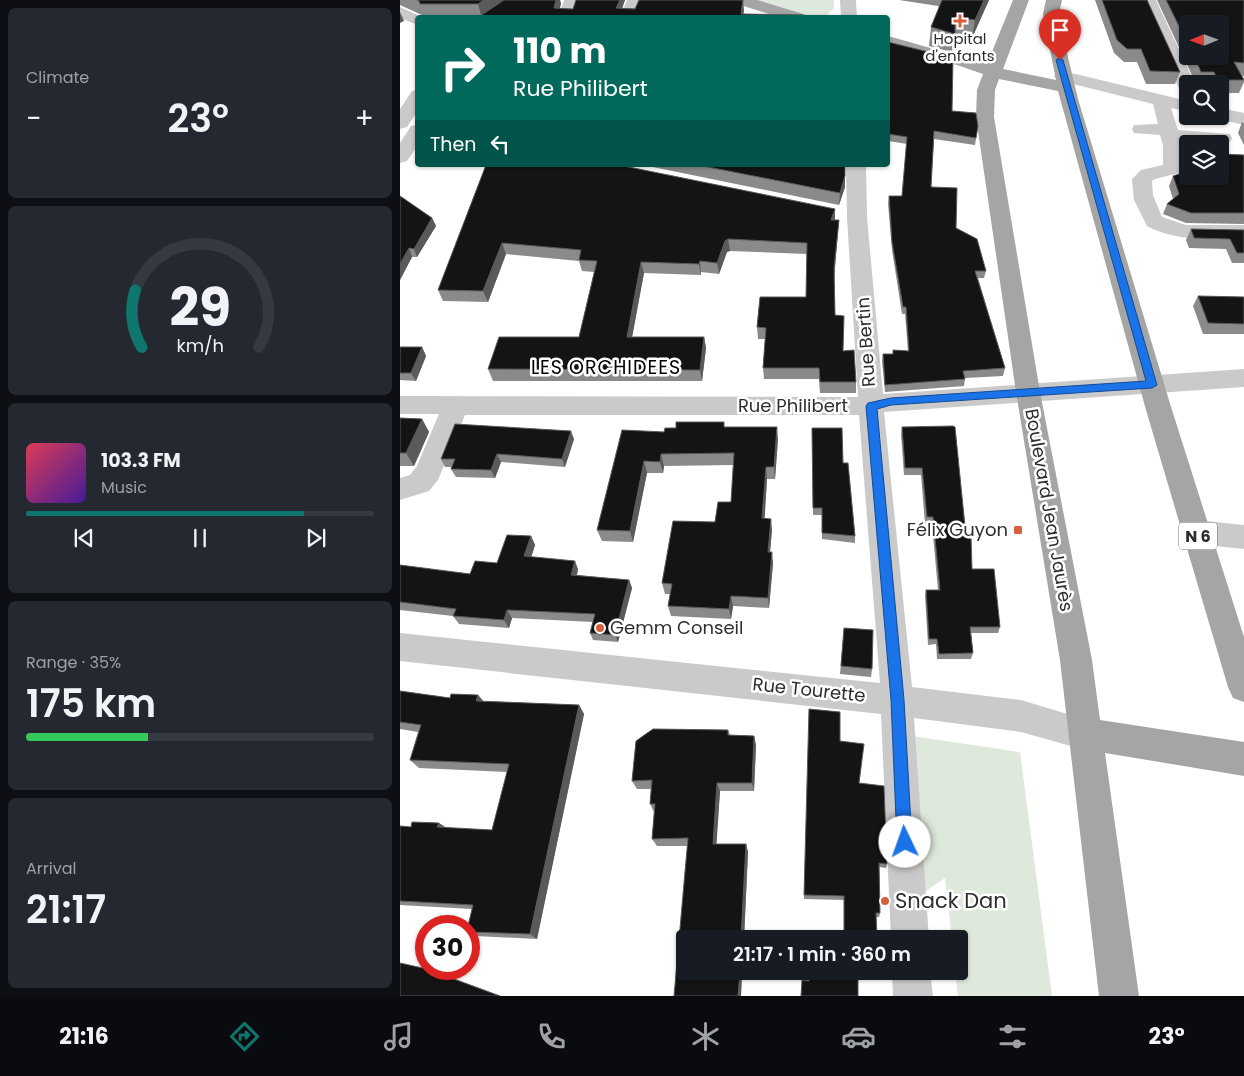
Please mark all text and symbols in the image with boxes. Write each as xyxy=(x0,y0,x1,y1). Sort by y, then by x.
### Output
pin xyxy=(1039,9,1081,60)
marker: Hopital d'enfants xyxy=(953,14,967,28)
north arrow xyxy=(1179,15,1229,65)
map controls xyxy=(1179,15,1229,185)
icon: arrive xyxy=(1046,16,1074,44)
text: 110 m xyxy=(513,26,607,75)
place label: Hopital d'enfants xyxy=(925,28,995,66)
icon: right xyxy=(430,35,495,100)
text: Climate xyxy=(26,66,89,89)
text: Rue Philibert xyxy=(513,73,648,104)
button: search xyxy=(1179,75,1229,125)
text: 23° xyxy=(167,92,229,145)
text: − xyxy=(26,99,41,138)
text: + xyxy=(355,99,374,138)
icon: left xyxy=(486,130,514,158)
text: Then xyxy=(430,131,476,158)
button: layers xyxy=(1179,135,1229,185)
text: 29 xyxy=(169,271,231,344)
street label: Rue Bertin xyxy=(850,296,881,388)
text: km/h xyxy=(176,333,224,358)
district label: LES ORCHIDEES xyxy=(531,354,681,381)
street label: Rue Philibert xyxy=(738,393,848,418)
street label: Boulevard Jean Jaurès xyxy=(1019,407,1080,613)
text: 103.3 FM xyxy=(101,447,181,474)
text: Music xyxy=(101,476,147,499)
place label: Félix Guyon xyxy=(907,517,1008,542)
road number: N 6 xyxy=(1179,522,1217,550)
icon: previous xyxy=(70,524,98,552)
icon: pause xyxy=(186,524,214,552)
icon: next xyxy=(302,524,330,552)
marker: Félix Guyon xyxy=(1012,524,1024,536)
place label: Gemm Conseil xyxy=(610,615,743,640)
marker: Gemm Conseil xyxy=(594,622,606,634)
text: Range · 35% xyxy=(26,651,121,674)
street label: Rue Tourette xyxy=(751,671,867,708)
text: 175 km xyxy=(26,677,156,730)
position arrow xyxy=(878,815,930,867)
text: Arrival xyxy=(26,857,76,880)
text: 21:17 xyxy=(26,883,106,936)
place label: Snack Dan xyxy=(895,886,1007,915)
marker: Snack Dan xyxy=(879,895,891,907)
speed limit sign: 30 xyxy=(415,915,480,980)
text: 21:17 · 1 min · 360 m xyxy=(733,941,911,968)
icon: directions xyxy=(227,1019,262,1054)
icon: music xyxy=(381,1019,416,1054)
icon: phone xyxy=(534,1019,569,1054)
icon: climate xyxy=(688,1019,723,1054)
icon: car xyxy=(841,1019,876,1054)
icon: filters xyxy=(995,1019,1030,1054)
text: 21:16 xyxy=(59,1021,109,1052)
text: 23° xyxy=(1149,1021,1185,1052)

